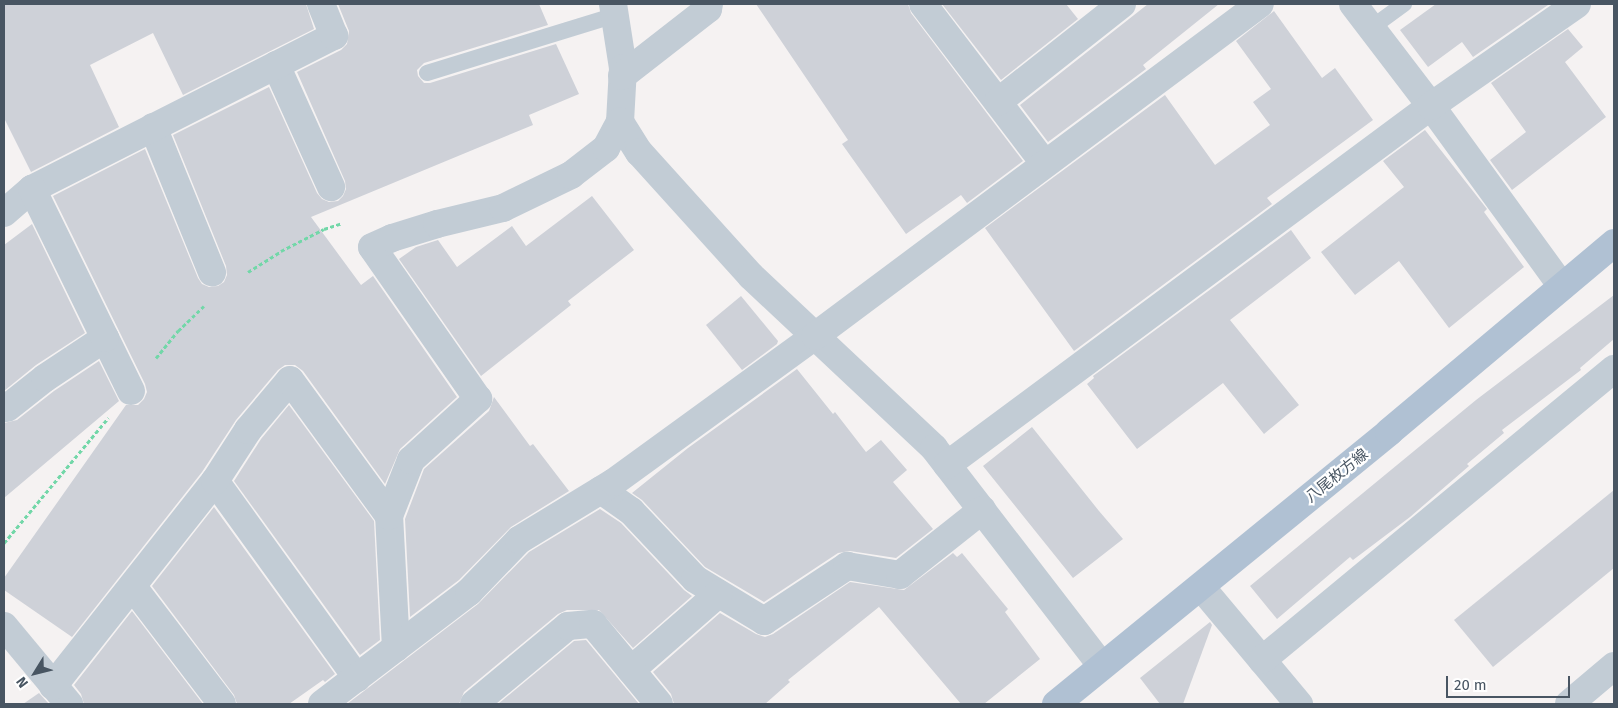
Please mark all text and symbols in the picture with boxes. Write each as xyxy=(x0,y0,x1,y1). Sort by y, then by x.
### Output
street label: 八尾枚方線 xyxy=(1302,445,1372,507)
north arrow xyxy=(10,648,60,698)
scale bar xyxy=(1448,666,1572,698)
text: N xyxy=(13,673,32,691)
text: 20 m xyxy=(1454,676,1487,694)

